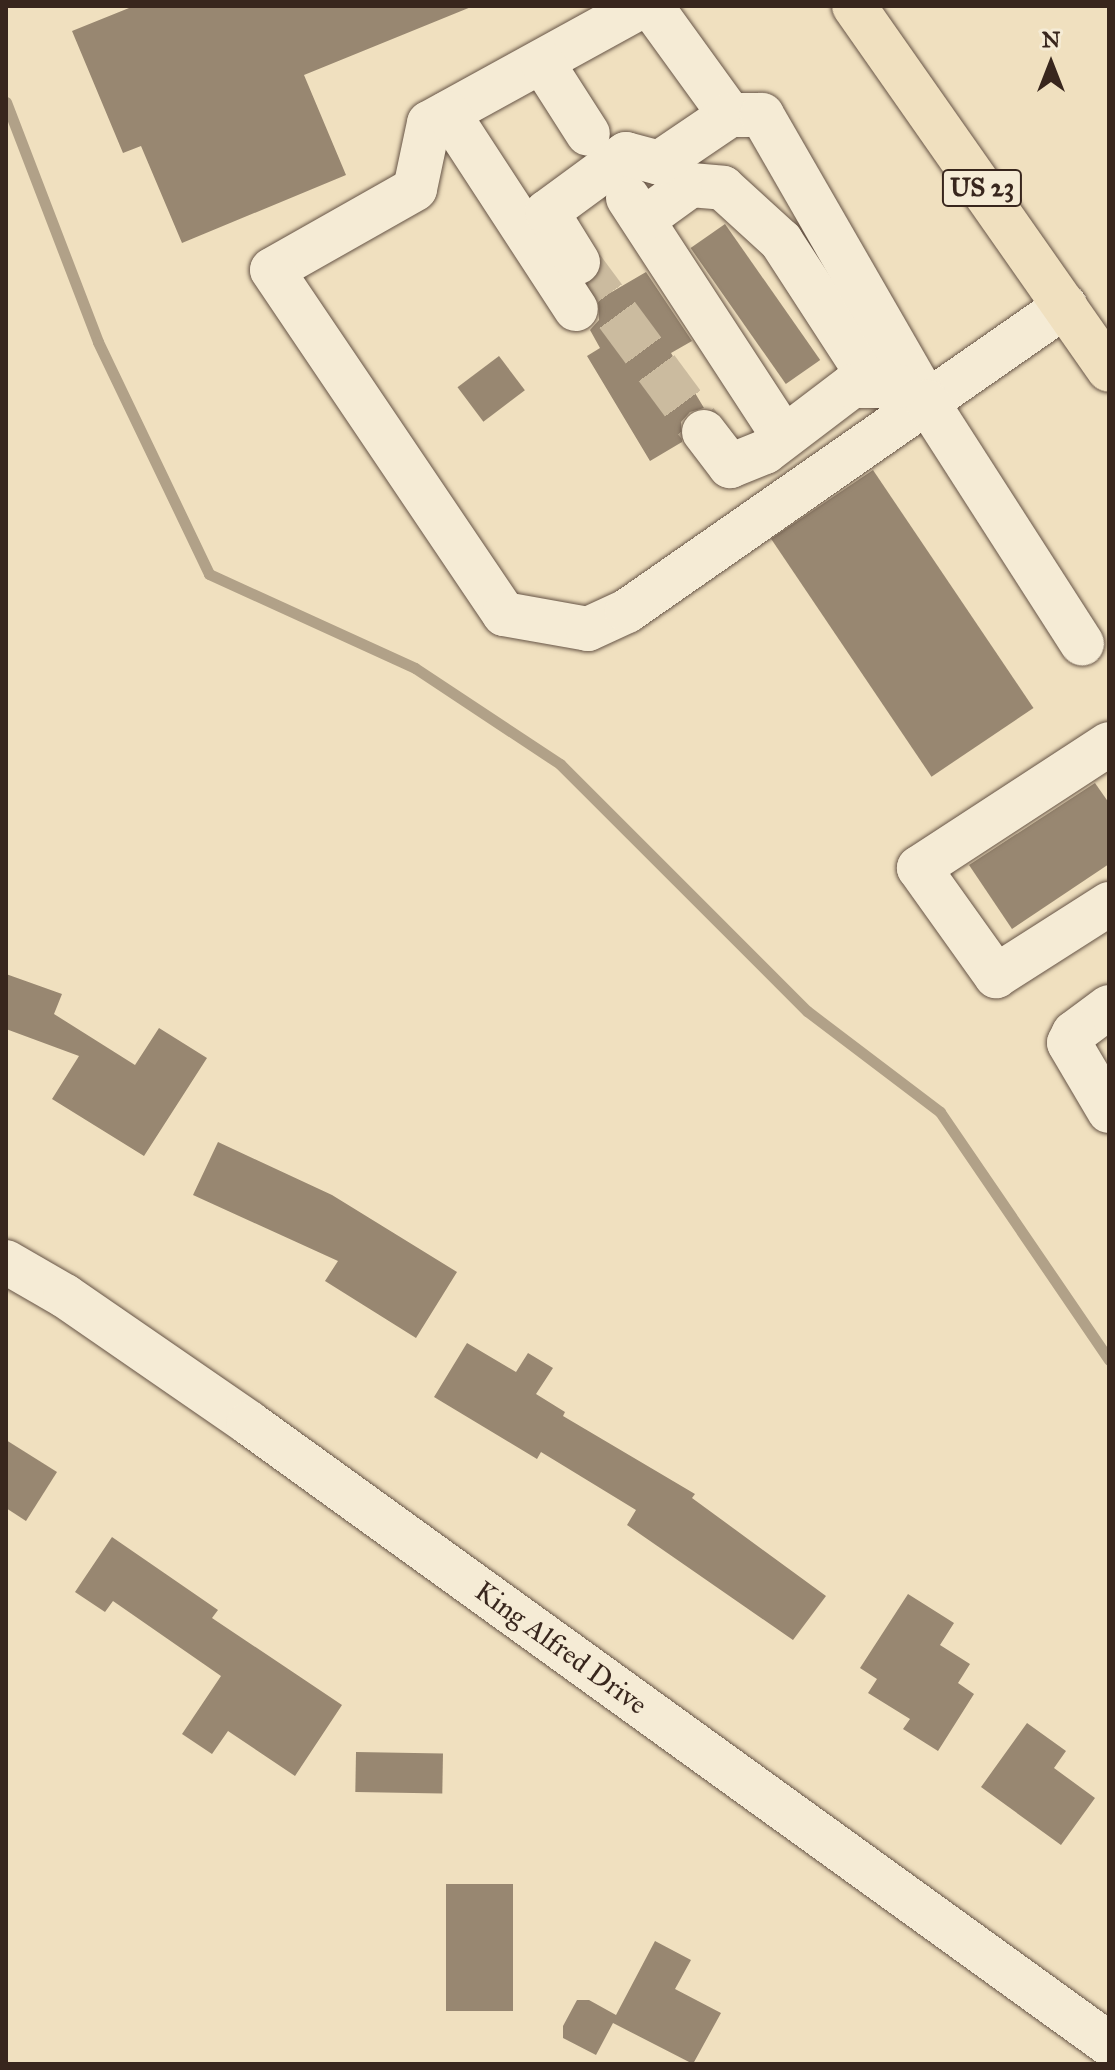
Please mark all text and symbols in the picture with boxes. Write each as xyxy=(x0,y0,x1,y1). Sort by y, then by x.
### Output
north arrow xyxy=(1011,24,1091,104)
text: N xyxy=(1042,26,1060,53)
road number: US 23 xyxy=(940,166,1024,210)
street label: King Alfred Drive xyxy=(468,1574,654,1722)

